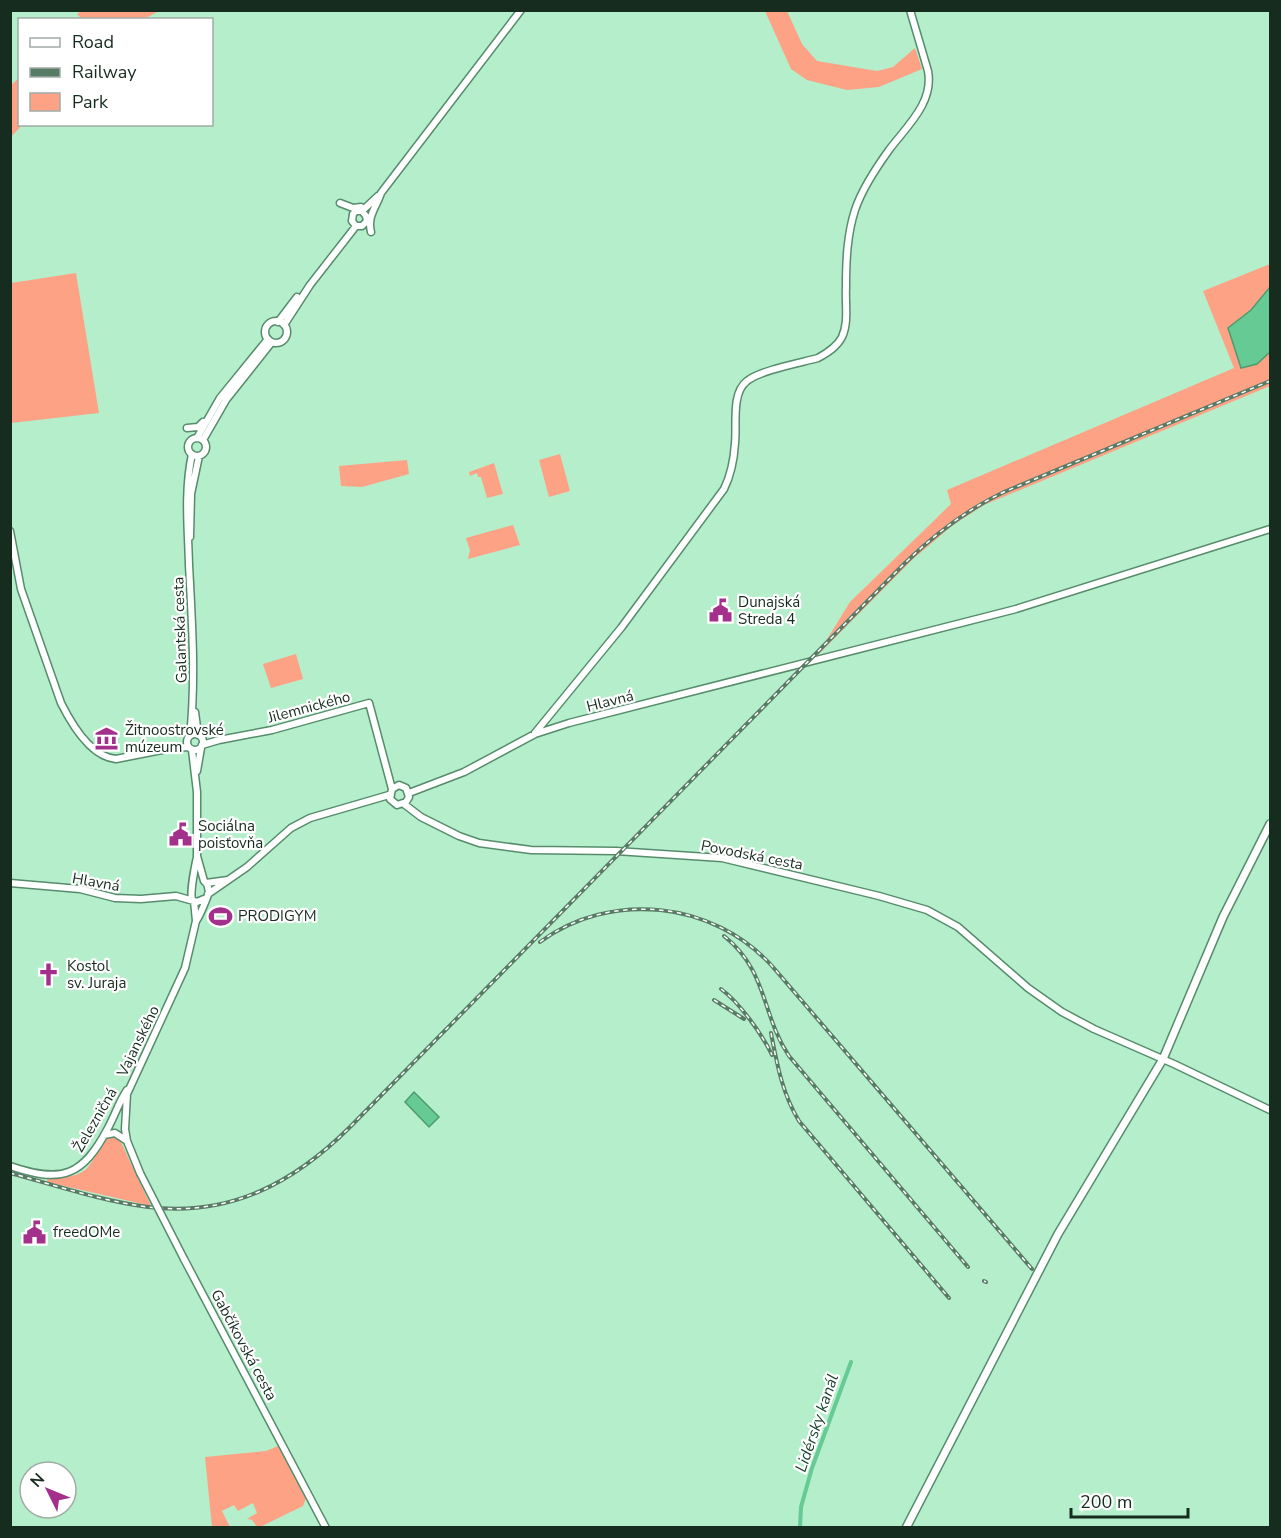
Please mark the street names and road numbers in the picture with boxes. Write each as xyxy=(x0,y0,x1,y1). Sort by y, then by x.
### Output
street label: Galantská cesta xyxy=(168,576,192,684)
street label: Hlavná xyxy=(584,685,636,717)
street label: Jilemnického xyxy=(265,686,352,728)
street label: Povodská cesta xyxy=(699,835,805,875)
street label: Hlavná xyxy=(71,868,121,896)
street label: Vajanského xyxy=(112,1002,164,1081)
street label: Železničná xyxy=(69,1084,121,1156)
street label: Gabčíkovská cesta xyxy=(206,1286,282,1404)

